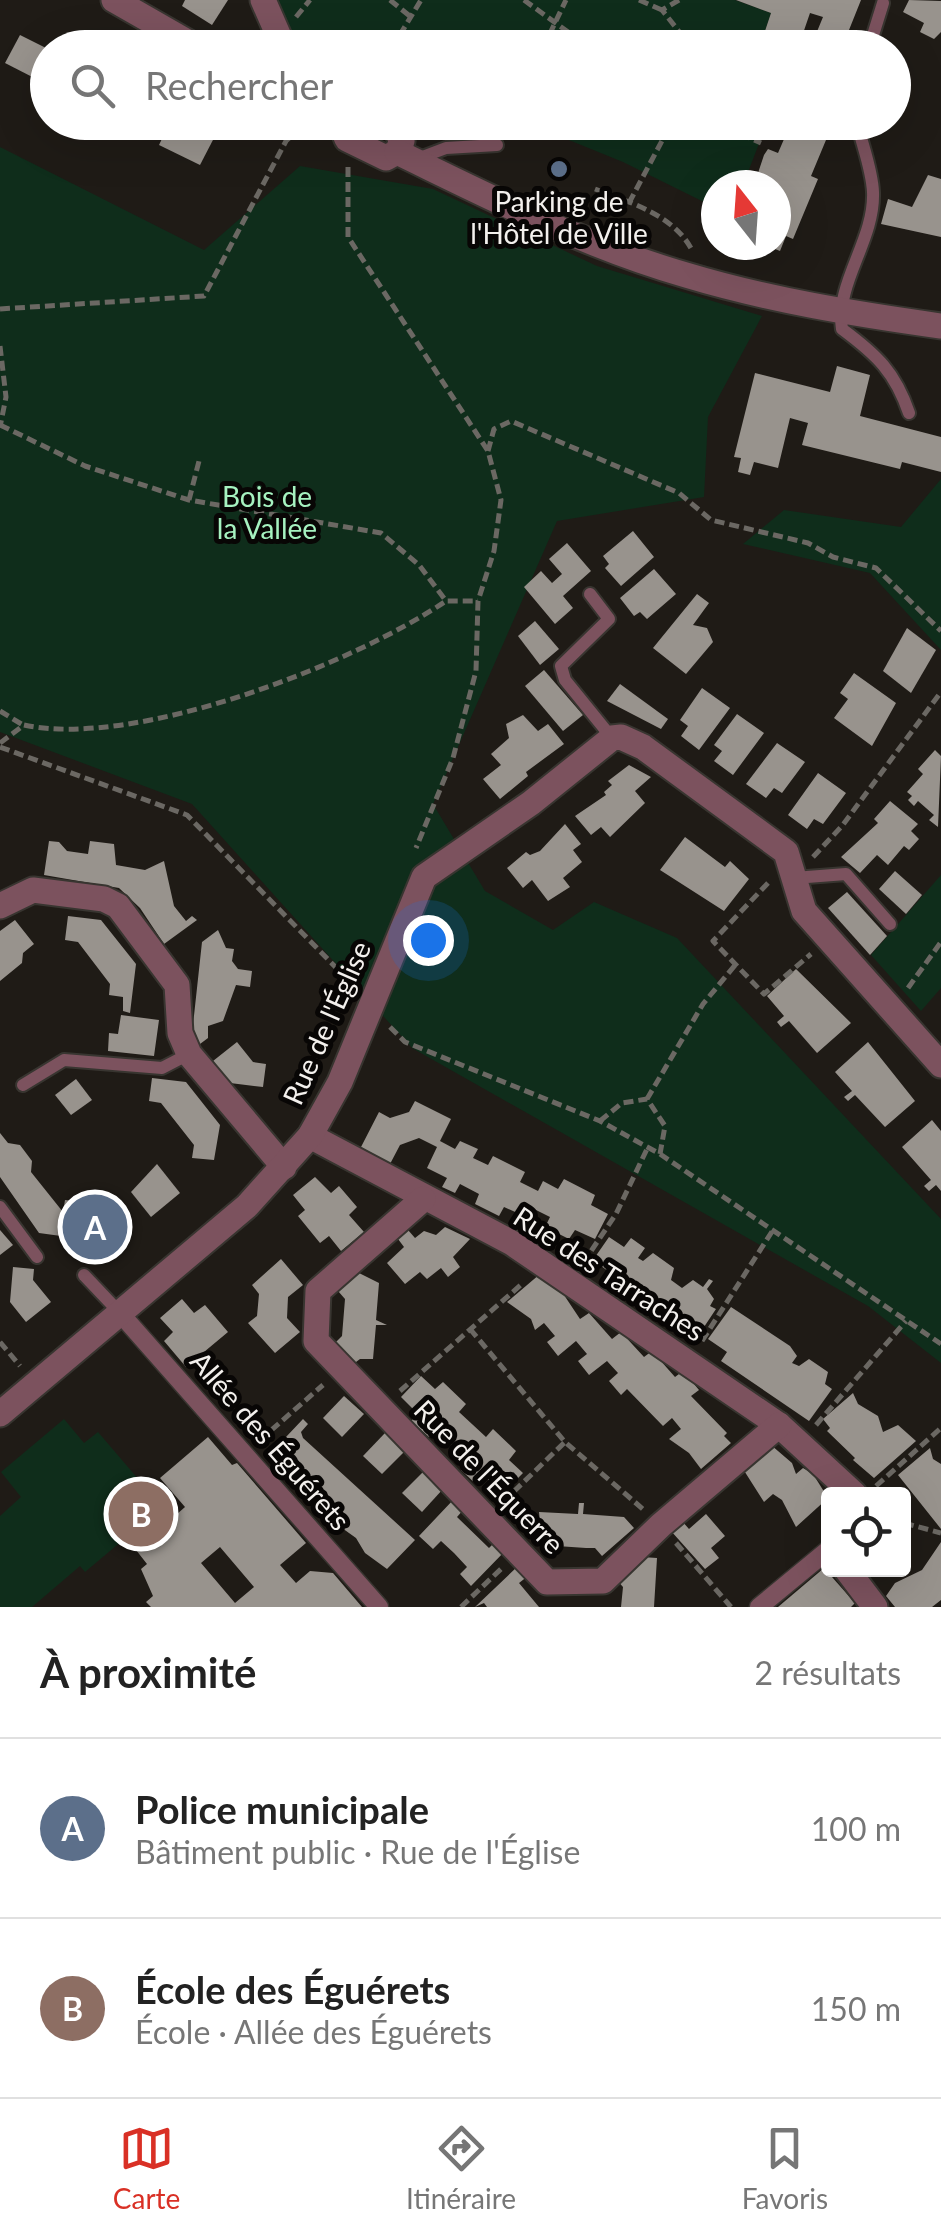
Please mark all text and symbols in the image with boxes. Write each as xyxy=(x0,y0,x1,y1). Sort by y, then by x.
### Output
search box xyxy=(30,30,911,140)
icon: search xyxy=(65,58,120,113)
text: Rechercher xyxy=(145,62,333,108)
marker: Parking de l'Hôtel de Ville xyxy=(548,158,570,180)
north arrow xyxy=(701,170,791,260)
place label: Parking de l'Hôtel de Ville xyxy=(470,184,648,250)
park label: Bois de la Vallée xyxy=(217,479,317,545)
your location xyxy=(403,915,454,966)
street label: Rue de l'Église xyxy=(275,936,377,1109)
pin: A xyxy=(62,1190,128,1264)
street label: Rue des Tarraches xyxy=(508,1199,711,1348)
street label: Allée des Éguérets xyxy=(184,1344,358,1537)
street label: Rue de l'Équerre xyxy=(408,1392,572,1560)
pin: B xyxy=(108,1476,174,1552)
map controls xyxy=(821,1487,911,1577)
button: locate xyxy=(821,1487,911,1577)
text: À proximité xyxy=(40,1647,256,1697)
text: 2 résultats xyxy=(755,1653,901,1692)
text: Police municipale xyxy=(135,1786,429,1832)
text: A xyxy=(61,1809,84,1848)
text: 100 m xyxy=(811,1809,901,1848)
text: Bâtiment public · Rue de l'Église xyxy=(135,1832,580,1871)
text: École des Éguérets xyxy=(135,1966,450,2012)
text: B xyxy=(62,1989,83,2028)
text: 150 m xyxy=(811,1989,901,2028)
text: École · Allée des Éguérets xyxy=(135,2012,492,2051)
tab: Carte xyxy=(113,2121,180,2215)
tab: Itinéraire xyxy=(406,2121,516,2215)
tab: Favoris xyxy=(742,2121,828,2215)

